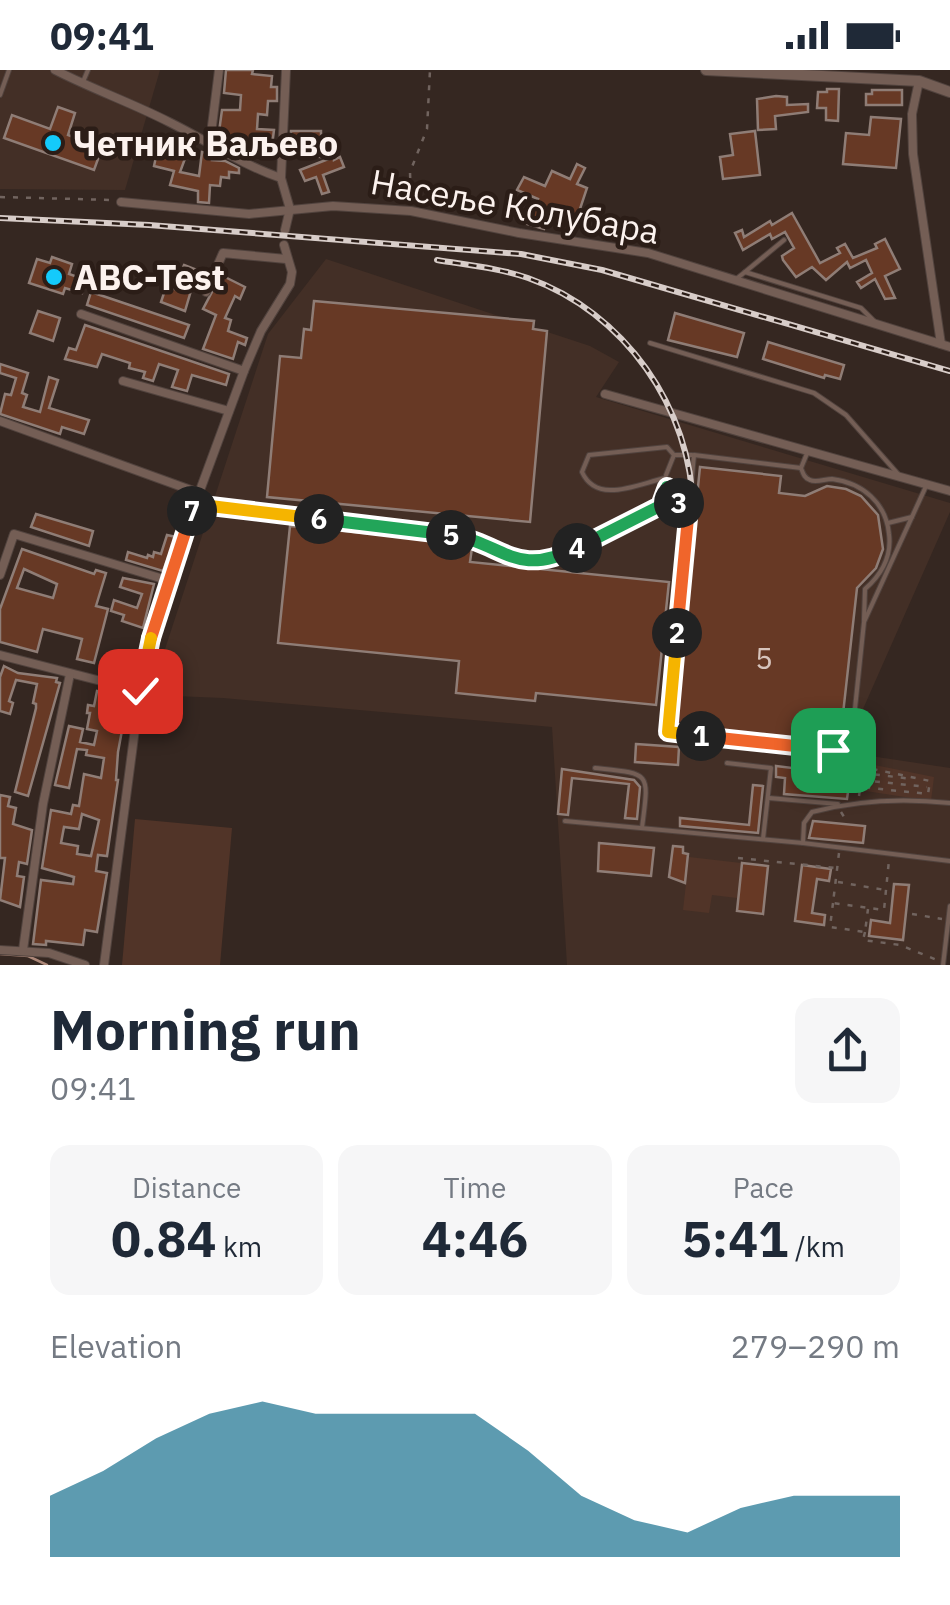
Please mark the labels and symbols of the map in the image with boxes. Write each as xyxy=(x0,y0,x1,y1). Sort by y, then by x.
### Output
place label: Четник Ваљево xyxy=(73,120,338,166)
marker: Четник Ваљево xyxy=(42,132,64,154)
street label: Насеље Колубара xyxy=(367,158,663,254)
place label: ABC-Test xyxy=(74,254,225,300)
marker: ABC-Test xyxy=(43,266,65,288)
pin: 3 xyxy=(654,478,704,528)
pin: 7 xyxy=(167,486,217,536)
pin: 6 xyxy=(294,494,344,544)
pin: 5 xyxy=(426,510,476,560)
pin: 4 xyxy=(552,523,602,573)
pin: 2 xyxy=(652,608,702,658)
house number: 5 xyxy=(755,638,773,677)
pin xyxy=(98,649,183,734)
pin xyxy=(791,708,876,793)
pin: 1 xyxy=(676,711,726,761)

